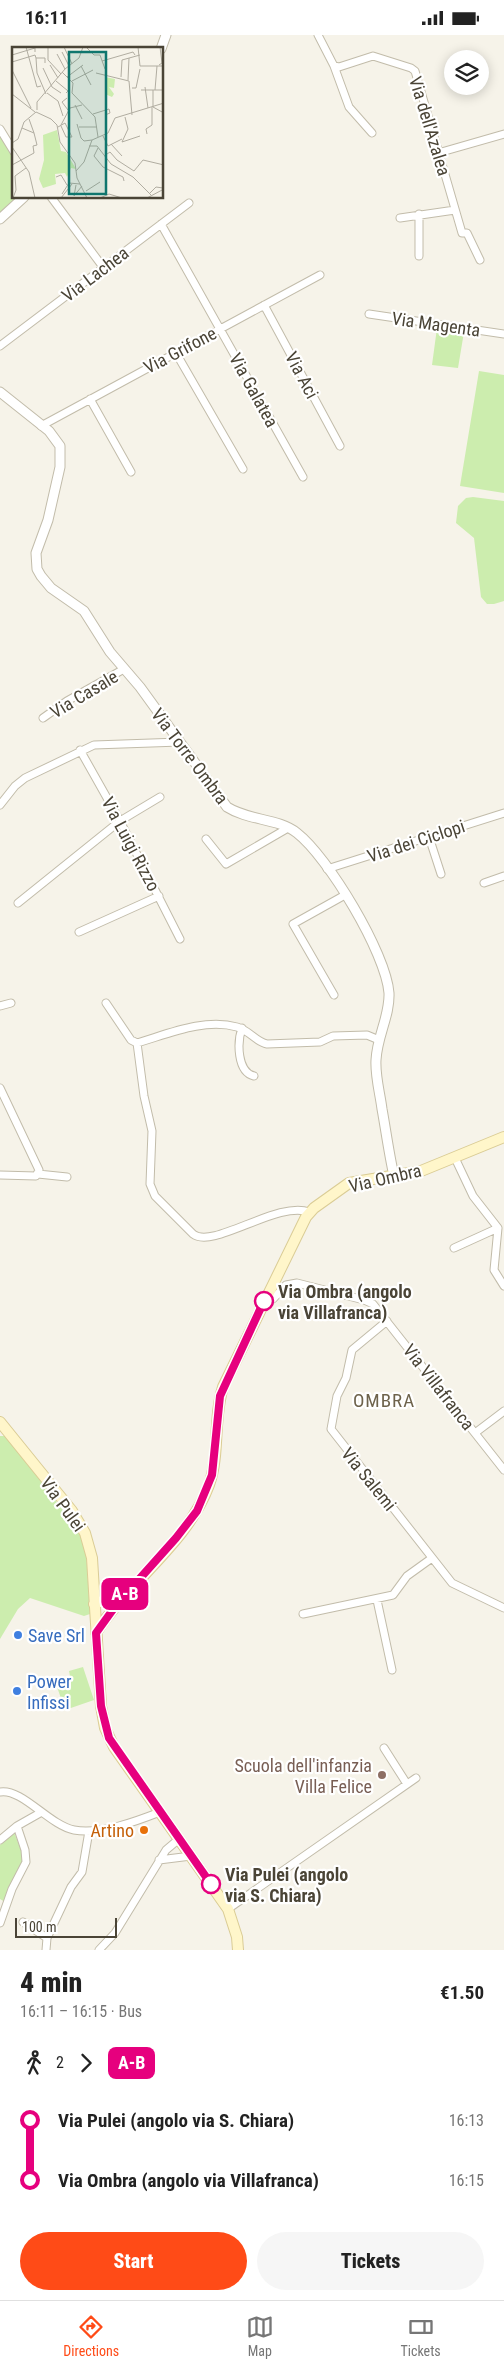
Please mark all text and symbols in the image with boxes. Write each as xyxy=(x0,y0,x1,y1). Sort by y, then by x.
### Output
text: 16:11 xyxy=(25,6,69,29)
inset map xyxy=(12,47,164,199)
map controls xyxy=(444,50,489,95)
button: layers xyxy=(444,50,489,95)
street label: Via dell'Azalea xyxy=(405,74,455,178)
street label: Via Lachea xyxy=(57,242,133,306)
street label: Via Magenta xyxy=(390,307,482,341)
street label: Via Grifone xyxy=(140,322,220,378)
street label: Via Aci xyxy=(281,348,323,402)
street label: Via Galatea xyxy=(225,349,283,431)
street label: Via Casale xyxy=(46,666,122,722)
street label: Via Torre Ombra xyxy=(147,704,233,808)
street label: Via Luigi Rizzo xyxy=(97,793,165,895)
street label: Via dei Ciclopi xyxy=(365,815,467,867)
street label: Via Ombra xyxy=(347,1159,423,1197)
place label: Via Ombra (angolo via Villafranca) xyxy=(278,1281,412,1324)
marker: Via Ombra (angolo via Villafranca) xyxy=(254,1291,274,1311)
street label: Via Villafranca xyxy=(399,1340,479,1434)
district label: OMBRA xyxy=(353,1389,415,1412)
street label: Via Salemi xyxy=(337,1443,401,1515)
street label: Via Pulei xyxy=(36,1473,90,1535)
line badge: A-B xyxy=(96,1578,154,1610)
text: A-B xyxy=(111,1583,139,1604)
place label: Save Srl xyxy=(28,1625,85,1646)
marker: Save Srl xyxy=(12,1629,24,1641)
place label: Power Infissi xyxy=(27,1671,72,1713)
marker: Power Infissi xyxy=(11,1685,23,1697)
place label: Scuola dell'infanzia Villa Felice xyxy=(234,1755,372,1797)
marker: Scuola dell'infanzia Villa Felice xyxy=(376,1769,388,1781)
place label: Artino xyxy=(90,1820,134,1841)
marker: Artino xyxy=(138,1824,150,1836)
place label: Via Pulei (angolo via S. Chiara) xyxy=(225,1864,348,1907)
marker: Via Pulei (angolo via S. Chiara) xyxy=(201,1874,221,1894)
scale bar xyxy=(15,1915,118,1938)
text: 100 m xyxy=(22,1919,57,1935)
text: 4 min xyxy=(20,1966,82,1999)
text: €1.50 xyxy=(440,1981,484,2004)
text: 16:11 – 16:15 · Bus xyxy=(20,2002,142,2021)
icon: walk xyxy=(20,2049,48,2077)
icon: forward xyxy=(72,2049,100,2077)
text: A-B xyxy=(118,2052,145,2073)
text: 2 xyxy=(56,2053,64,2072)
text: Via Pulei (angolo via S. Chiara) xyxy=(58,2109,294,2132)
text: 16:13 xyxy=(449,2111,484,2130)
text: Via Ombra (angolo via Villafranca) xyxy=(58,2169,319,2192)
text: 16:15 xyxy=(449,2171,484,2190)
button: Start xyxy=(20,2232,247,2290)
button: Tickets xyxy=(257,2232,484,2290)
tab: Directions xyxy=(63,2313,119,2359)
tab: Map xyxy=(246,2313,274,2359)
tab: Tickets xyxy=(400,2313,441,2359)

